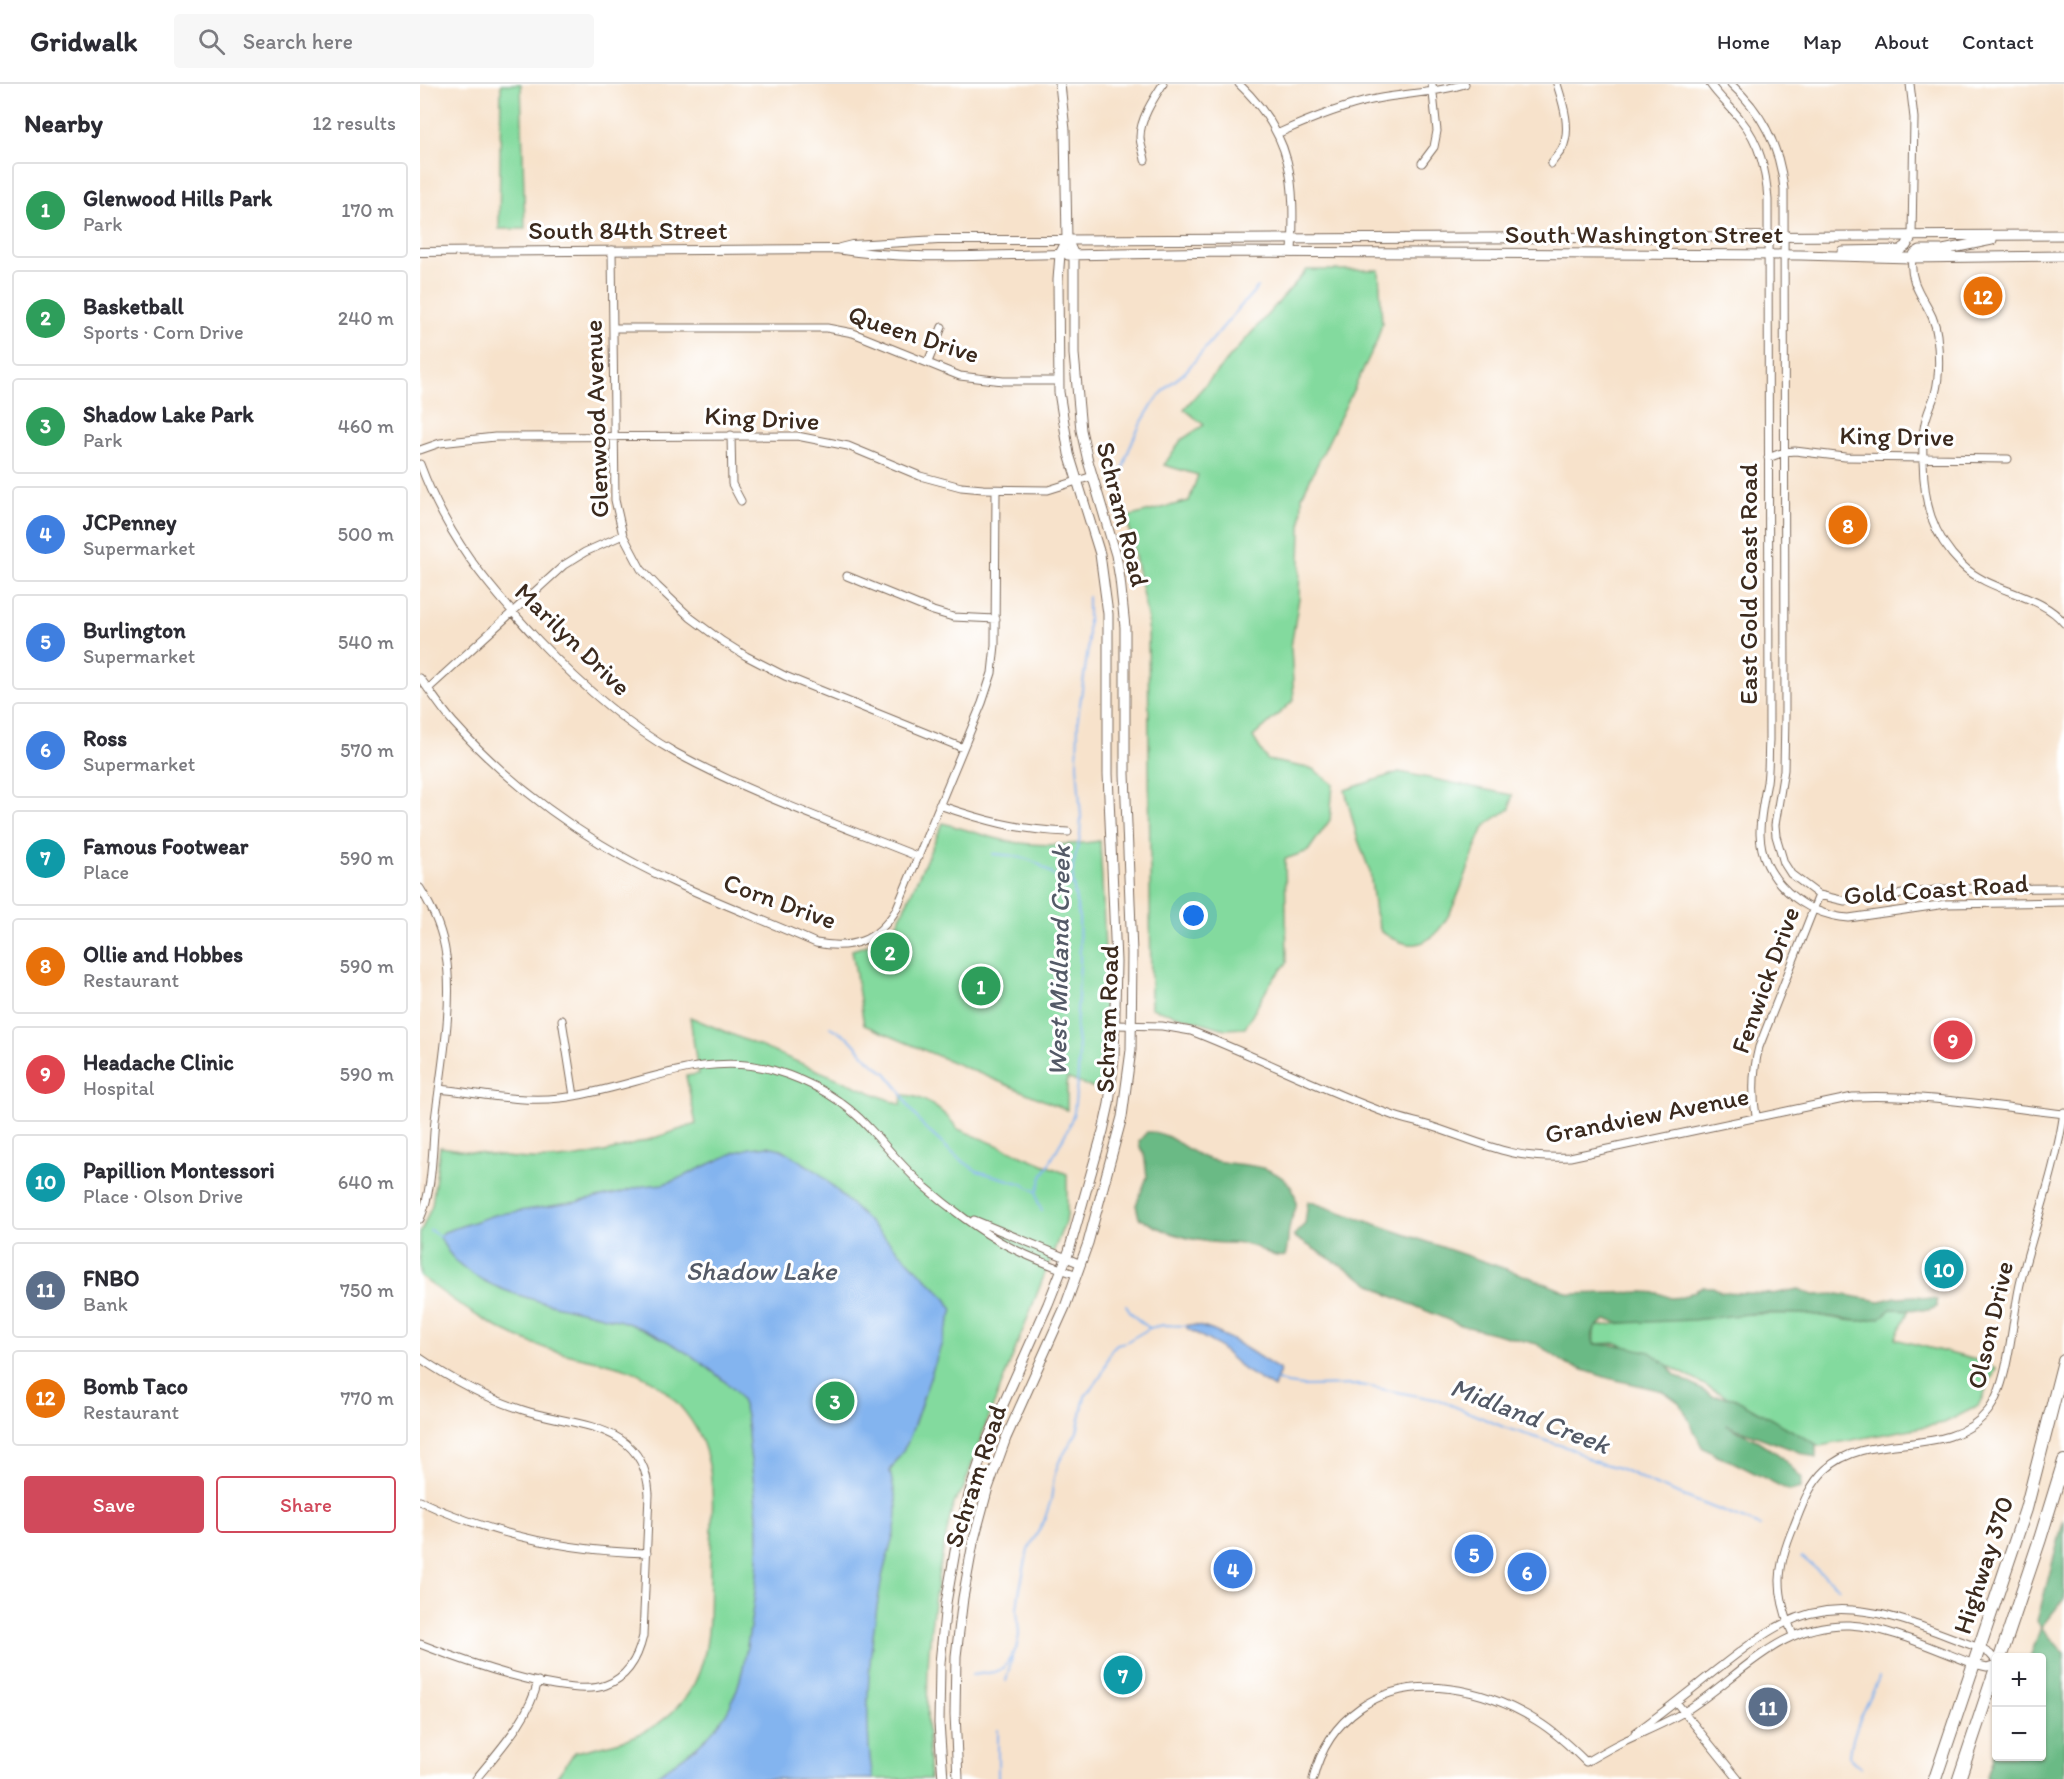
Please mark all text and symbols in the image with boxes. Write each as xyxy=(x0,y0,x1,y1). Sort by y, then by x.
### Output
search box xyxy=(174,14,594,68)
text: Gridwalk xyxy=(30,24,138,58)
icon: search xyxy=(195,25,228,58)
text: Search here xyxy=(243,28,353,55)
text: Home xyxy=(1717,29,1770,54)
text: Map xyxy=(1803,29,1842,54)
text: About xyxy=(1875,29,1929,54)
text: Contact xyxy=(1962,29,2034,54)
text: Nearby xyxy=(24,107,103,139)
text: 12 results xyxy=(312,111,396,135)
text: Glenwood Hills Park xyxy=(83,185,272,212)
text: 1 xyxy=(41,198,50,222)
text: 170 m xyxy=(341,198,394,222)
text: Park xyxy=(83,212,122,236)
street label: South 84th Street xyxy=(528,214,728,246)
street label: South Washington Street xyxy=(1505,218,1783,250)
pin: 12 xyxy=(1964,274,2002,318)
text: Basketball xyxy=(83,293,184,320)
street label: Queen Drive xyxy=(844,298,984,370)
text: 2 xyxy=(40,306,51,330)
text: 240 m xyxy=(338,306,394,330)
street label: Glenwood Avenue xyxy=(577,319,615,519)
text: Sports · Corn Drive xyxy=(83,320,244,344)
street label: King Drive xyxy=(704,399,820,437)
text: Shadow Lake Park xyxy=(83,401,254,428)
text: 3 xyxy=(40,414,51,438)
text: 460 m xyxy=(338,414,394,438)
street label: King Drive xyxy=(1839,419,1955,453)
text: Park xyxy=(83,428,122,452)
street label: Schram Road xyxy=(1090,438,1156,590)
street label: East Gold Coast Road xyxy=(1732,463,1764,705)
pin: 8 xyxy=(1828,502,1868,548)
text: JCPenney xyxy=(83,509,176,536)
text: 4 xyxy=(39,522,52,546)
text: 500 m xyxy=(338,522,394,546)
text: Supermarket xyxy=(83,536,195,560)
street label: Marilyn Drive xyxy=(508,576,638,702)
text: Burlington xyxy=(83,617,186,644)
text: 5 xyxy=(40,630,51,654)
text: 540 m xyxy=(338,630,394,654)
text: Supermarket xyxy=(83,644,195,668)
text: Ross xyxy=(83,725,127,752)
text: 6 xyxy=(40,738,51,762)
text: 570 m xyxy=(340,738,394,762)
text: Supermarket xyxy=(83,752,195,776)
text: Famous Footwear xyxy=(83,833,248,860)
water label: West Midland Creek xyxy=(1040,843,1077,1077)
text: 7 xyxy=(41,846,50,870)
text: 590 m xyxy=(339,846,394,870)
text: Place xyxy=(83,860,129,884)
street label: Corn Drive xyxy=(719,866,841,936)
street label: Gold Coast Road xyxy=(1843,867,2030,911)
your location xyxy=(1179,901,1208,930)
street label: Fenwick Drive xyxy=(1724,902,1806,1058)
pin: 2 xyxy=(870,930,910,974)
text: Ollie and Hobbes xyxy=(83,941,243,968)
street label: Schram Road xyxy=(1088,944,1126,1094)
text: 8 xyxy=(40,954,51,978)
text: 590 m xyxy=(339,954,394,978)
pin: 1 xyxy=(962,964,1000,1008)
text: Restaurant xyxy=(83,968,179,992)
pin: 9 xyxy=(1934,1018,1972,1062)
text: Headache Clinic xyxy=(83,1049,234,1076)
text: 9 xyxy=(40,1062,51,1086)
text: 590 m xyxy=(339,1062,394,1086)
text: Hospital xyxy=(83,1076,155,1100)
street label: Grandview Avenue xyxy=(1542,1080,1752,1150)
text: Papillion Montessori xyxy=(83,1157,275,1184)
text: 10 xyxy=(35,1170,56,1194)
text: 640 m xyxy=(338,1170,394,1194)
text: Place · Olson Drive xyxy=(83,1184,243,1208)
pin: 10 xyxy=(1924,1246,1964,1292)
water label: Shadow Lake xyxy=(686,1254,837,1287)
street label: Olson Drive xyxy=(1960,1258,2020,1392)
text: FNBO xyxy=(83,1265,140,1292)
text: 11 xyxy=(36,1278,55,1302)
text: 750 m xyxy=(340,1278,394,1302)
text: Bank xyxy=(83,1292,128,1316)
water label: Midland Creek xyxy=(1446,1370,1616,1462)
text: Bomb Taco xyxy=(83,1373,188,1400)
pin: 3 xyxy=(816,1378,854,1424)
text: 12 xyxy=(36,1386,55,1410)
text: 770 m xyxy=(341,1386,394,1410)
text: Restaurant xyxy=(83,1400,179,1424)
street label: Schram Road xyxy=(937,1401,1013,1551)
button: Save xyxy=(24,1476,204,1533)
button: Share xyxy=(216,1476,396,1533)
street label: Highway 370 xyxy=(1946,1492,2020,1638)
pin: 5 xyxy=(1454,1532,1494,1576)
pin: 4 xyxy=(1214,1546,1252,1592)
pin: 6 xyxy=(1508,1550,1546,1594)
pin: 7 xyxy=(1104,1652,1142,1698)
map controls xyxy=(1992,1653,2046,1761)
button: + xyxy=(1992,1653,2046,1707)
pin: 11 xyxy=(1748,1684,1788,1730)
button: − xyxy=(1992,1707,2046,1761)

